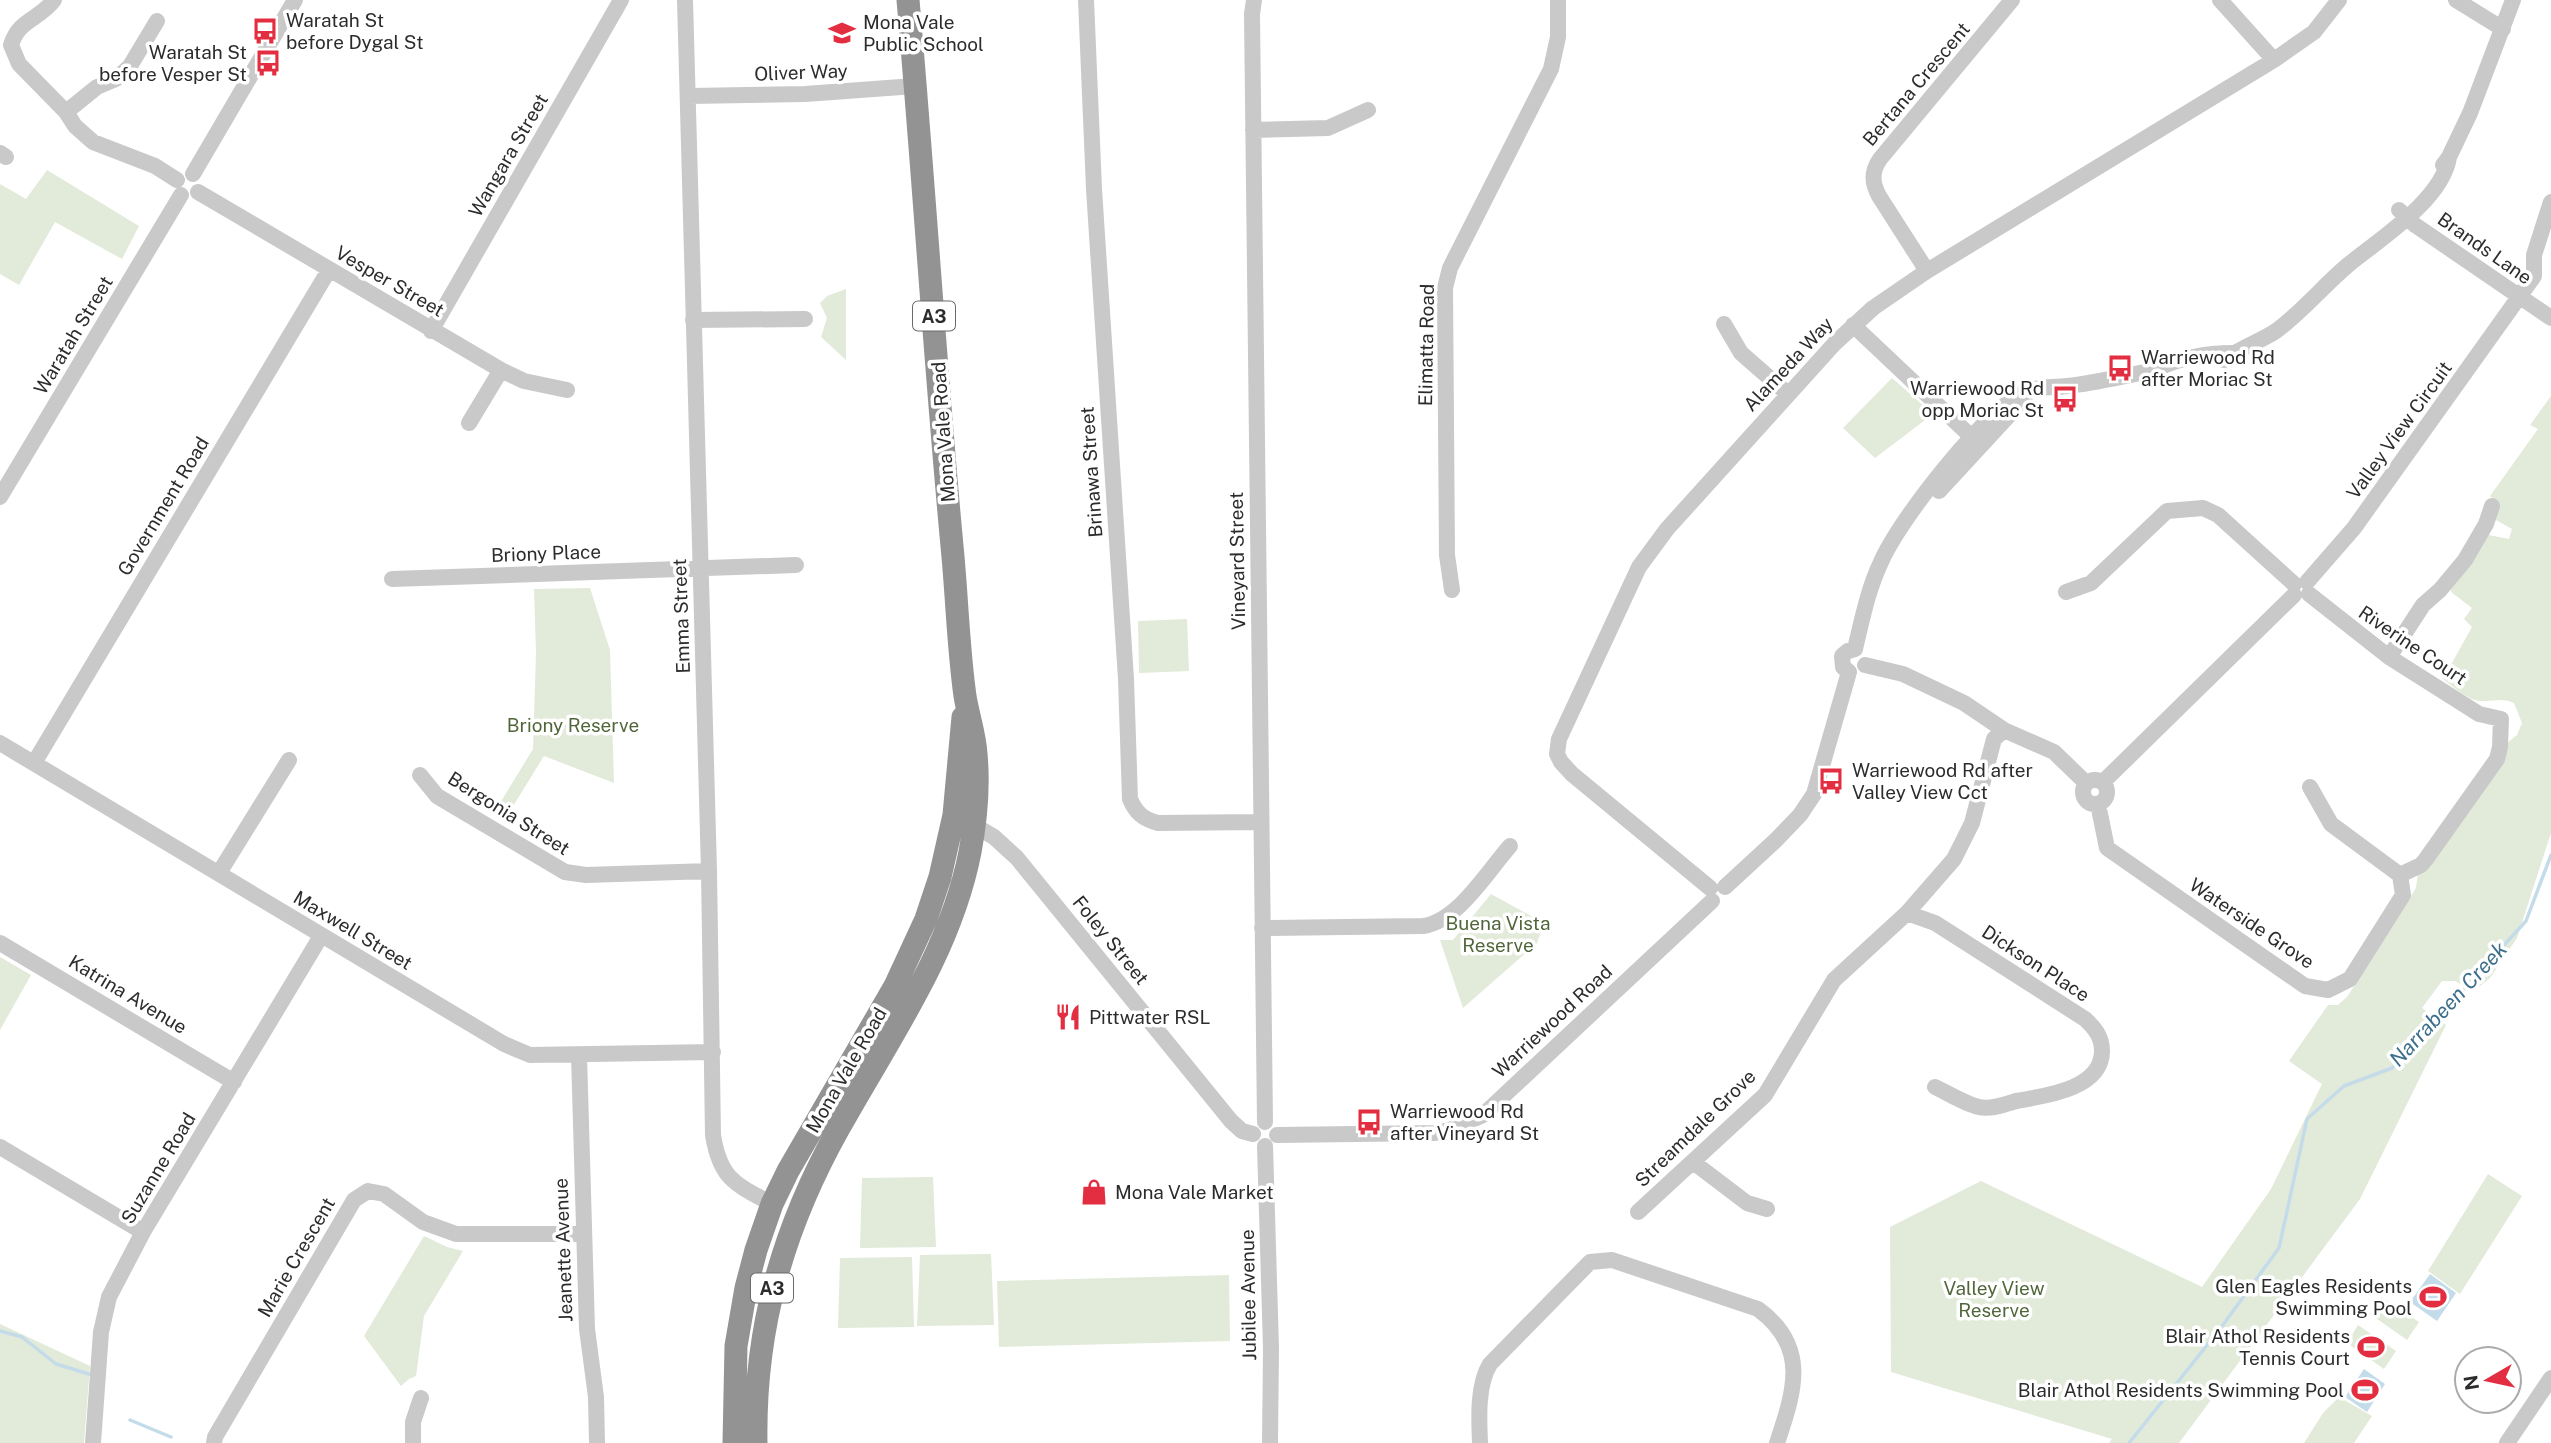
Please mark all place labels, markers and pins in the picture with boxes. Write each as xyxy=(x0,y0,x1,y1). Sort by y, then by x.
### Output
place label: Waratah St before Dygal St xyxy=(286,9,424,53)
place label: Mona Vale Public School xyxy=(863,11,984,55)
bus stop icon: Waratah St before Dygal St xyxy=(250,16,280,46)
school or university icon: Mona Vale Public School xyxy=(827,18,857,48)
place label: Waratah St before Vesper St xyxy=(99,41,247,85)
bus stop icon: Waratah St before Vesper St xyxy=(253,48,283,78)
place label: Warriewood Rd after Moriac St xyxy=(2141,346,2275,390)
bus stop icon: Warriewood Rd after Moriac St xyxy=(2105,353,2135,383)
place label: Warriewood Rd opp Moriac St xyxy=(1910,377,2044,421)
bus stop icon: Warriewood Rd opp Moriac St xyxy=(2050,384,2080,414)
place label: Warriewood Rd after Valley View Cct xyxy=(1852,759,2033,803)
bus stop icon: Warriewood Rd after Valley View Cct xyxy=(1816,766,1846,796)
restaurant icon: Pittwater RSL xyxy=(1053,1002,1083,1032)
place label: Pittwater RSL xyxy=(1089,1006,1210,1028)
place label: Warriewood Rd after Vineyard St xyxy=(1390,1100,1539,1144)
bus stop icon: Warriewood Rd after Vineyard St xyxy=(1354,1107,1384,1137)
shop icon: Mona Vale Market xyxy=(1079,1177,1109,1207)
place label: Mona Vale Market xyxy=(1115,1181,1274,1203)
place label: Glen Eagles Residents Swimming Pool xyxy=(2215,1275,2412,1319)
sports icon: Glen Eagles Residents Swimming Pool xyxy=(2418,1282,2448,1312)
place label: Blair Athol Residents Tennis Court xyxy=(2165,1325,2350,1369)
sports icon: Blair Athol Residents Tennis Court xyxy=(2356,1332,2386,1362)
sports icon: Blair Athol Residents Swimming Pool xyxy=(2350,1375,2380,1405)
place label: Blair Athol Residents Swimming Pool xyxy=(2018,1379,2344,1401)

